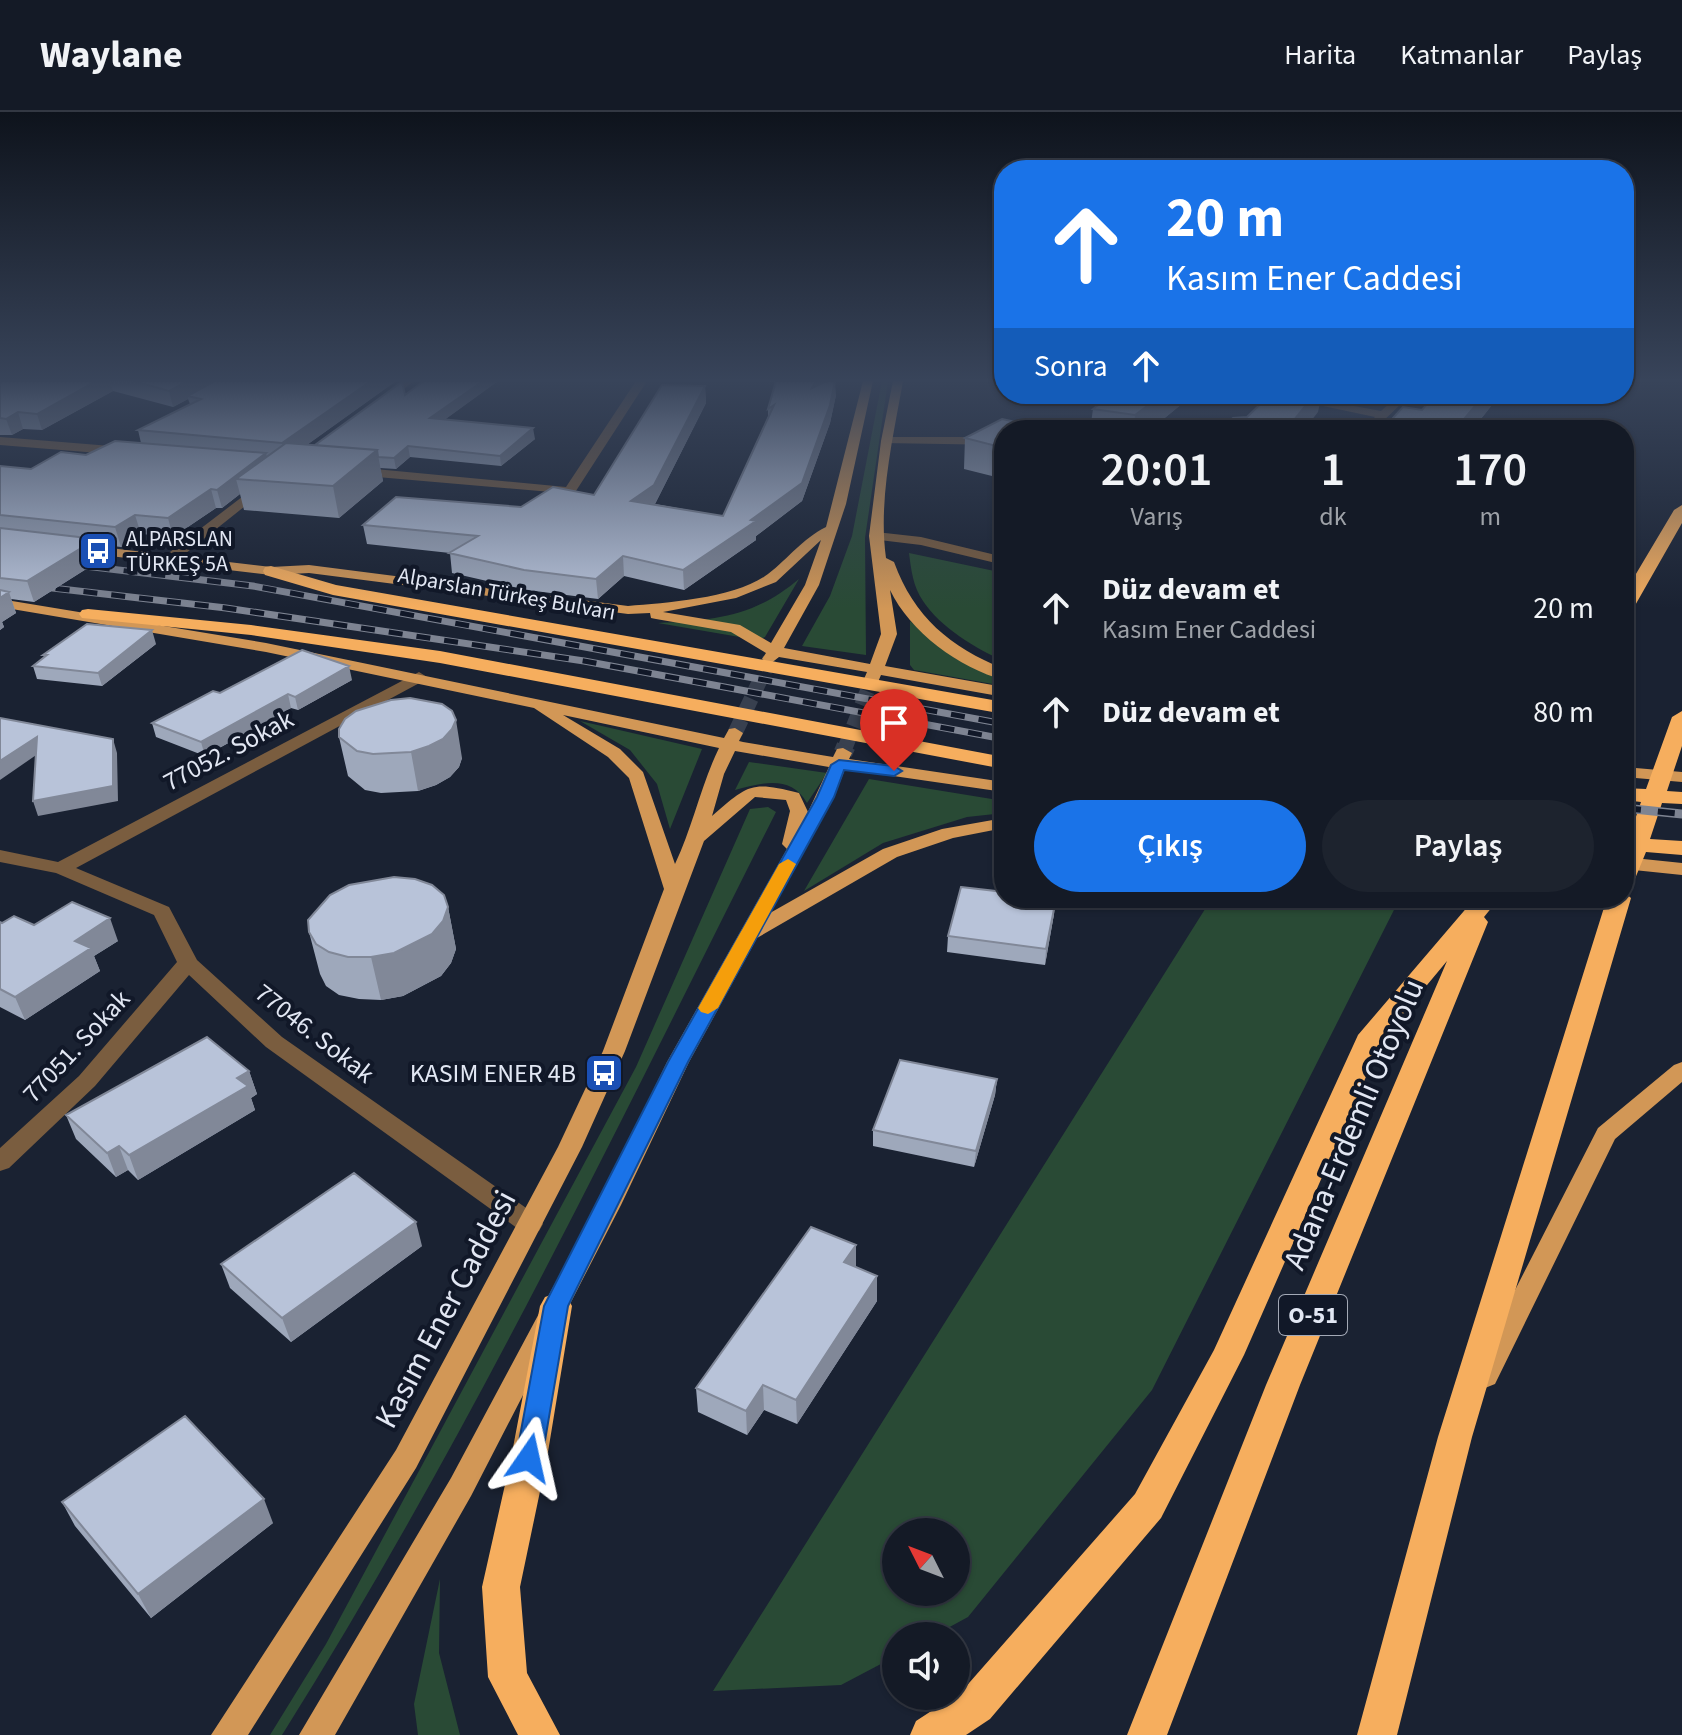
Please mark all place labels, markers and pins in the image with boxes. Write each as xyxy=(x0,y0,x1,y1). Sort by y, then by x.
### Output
place label: ALPARSLAN TÜRKEŞ 5A xyxy=(126,523,233,580)
bus stop icon: ALPARSLAN TÜRKEŞ 5A xyxy=(77,530,119,572)
pin xyxy=(860,689,928,771)
bus stop icon: KASIM ENER 4B xyxy=(583,1052,625,1094)
place label: KASIM ENER 4B xyxy=(410,1055,576,1092)

